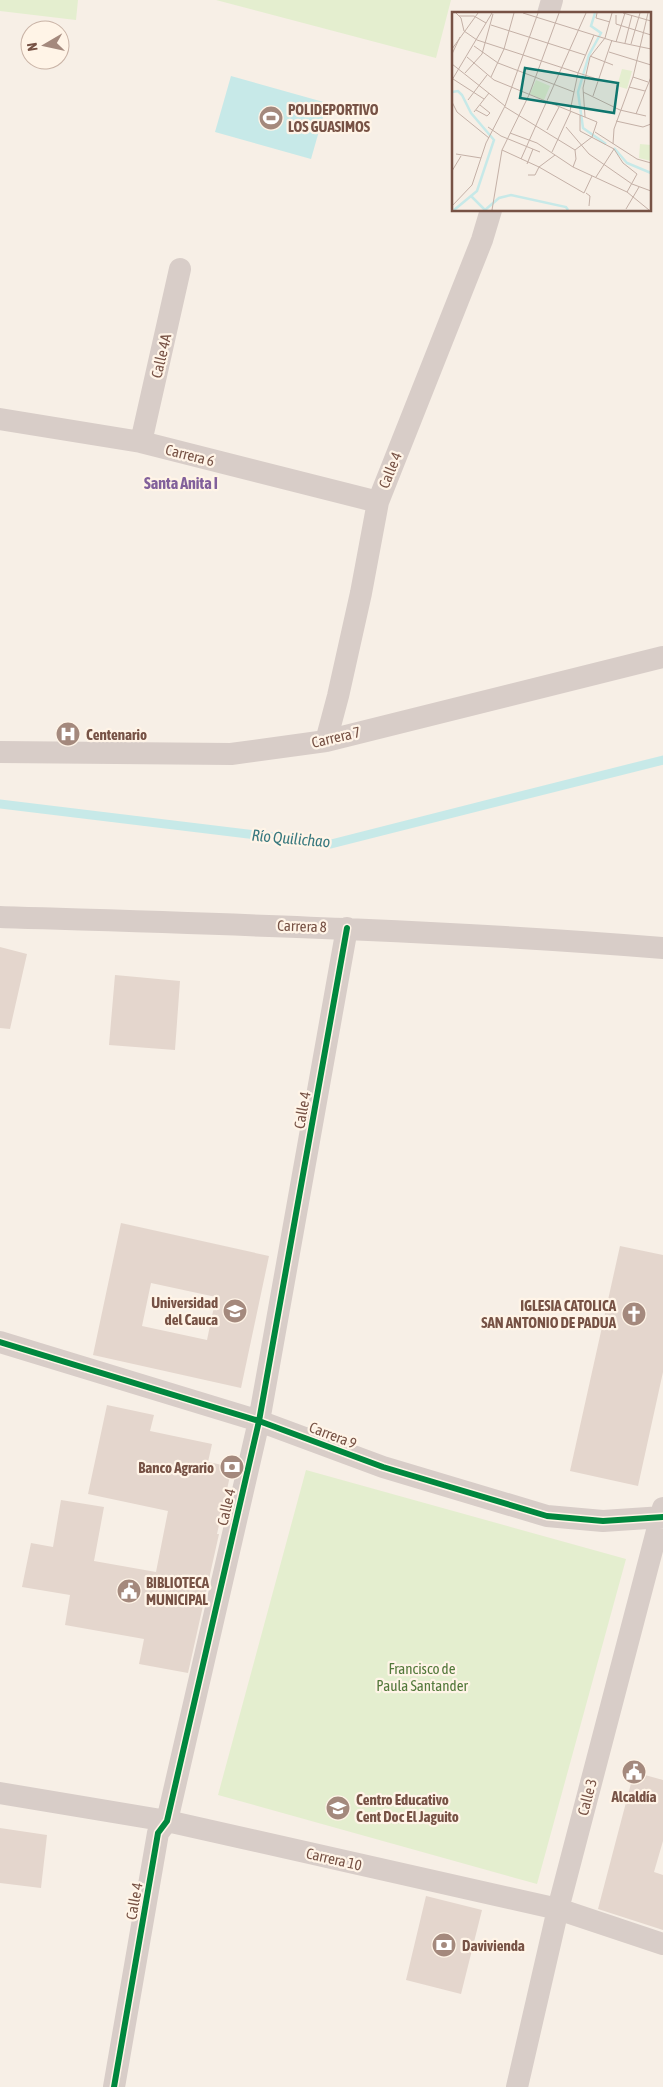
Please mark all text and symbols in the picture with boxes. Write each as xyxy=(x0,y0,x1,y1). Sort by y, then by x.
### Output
inset map xyxy=(452,12,650,211)
north arrow xyxy=(20,20,70,70)
text: N xyxy=(24,42,41,52)
place label: POLIDEPORTIVO LOS GUASIMOS xyxy=(288,101,379,135)
sports icon: POLIDEPORTIVO LOS GUASIMOS xyxy=(258,105,284,131)
street label: Calle 4A xyxy=(148,332,174,380)
street label: Carrera 6 xyxy=(164,441,216,469)
street label: Calle 4 xyxy=(375,449,405,491)
district label: Santa Anita I xyxy=(144,474,218,492)
hospital icon: Centenario xyxy=(55,721,81,747)
street label: Carrera 7 xyxy=(310,723,362,751)
place label: Centenario xyxy=(86,726,147,743)
water label: Río Quilichao xyxy=(251,826,331,850)
street label: Carrera 8 xyxy=(277,917,327,935)
street label: Calle 4 xyxy=(290,1090,314,1130)
place label: Universidad del Cauca xyxy=(151,1294,218,1328)
place label: IGLESIA CATOLICA SAN ANTONIO DE PADUA xyxy=(481,1297,617,1331)
school or university icon: Universidad del Cauca xyxy=(222,1298,248,1324)
church icon: IGLESIA CATOLICA SAN ANTONIO DE PADUA xyxy=(621,1301,647,1327)
street label: Carrera 9 xyxy=(307,1418,359,1452)
bank icon: Banco Agrario xyxy=(219,1454,245,1480)
place label: Banco Agrario xyxy=(138,1459,214,1476)
street label: Calle 4 xyxy=(214,1487,238,1527)
place label: BIBLIOTECA MUNICIPAL xyxy=(146,1574,210,1608)
public building icon: BIBLIOTECA MUNICIPAL xyxy=(116,1578,142,1604)
park label: Francisco de Paula Santander xyxy=(376,1660,468,1694)
public building icon: Alcaldía xyxy=(621,1759,647,1785)
street label: Calle 3 xyxy=(574,1777,600,1817)
place label: Alcaldía xyxy=(610,1788,657,1805)
place label: Centro Educativo Cent Doc El Jaguito xyxy=(356,1791,459,1825)
school or university icon: Centro Educativo Cent Doc El Jaguito xyxy=(325,1795,351,1821)
street label: Carrera 10 xyxy=(304,1844,364,1874)
street label: Calle 4 xyxy=(122,1881,146,1921)
bank icon: Davivienda xyxy=(431,1932,457,1958)
place label: Davivienda xyxy=(462,1937,525,1954)

